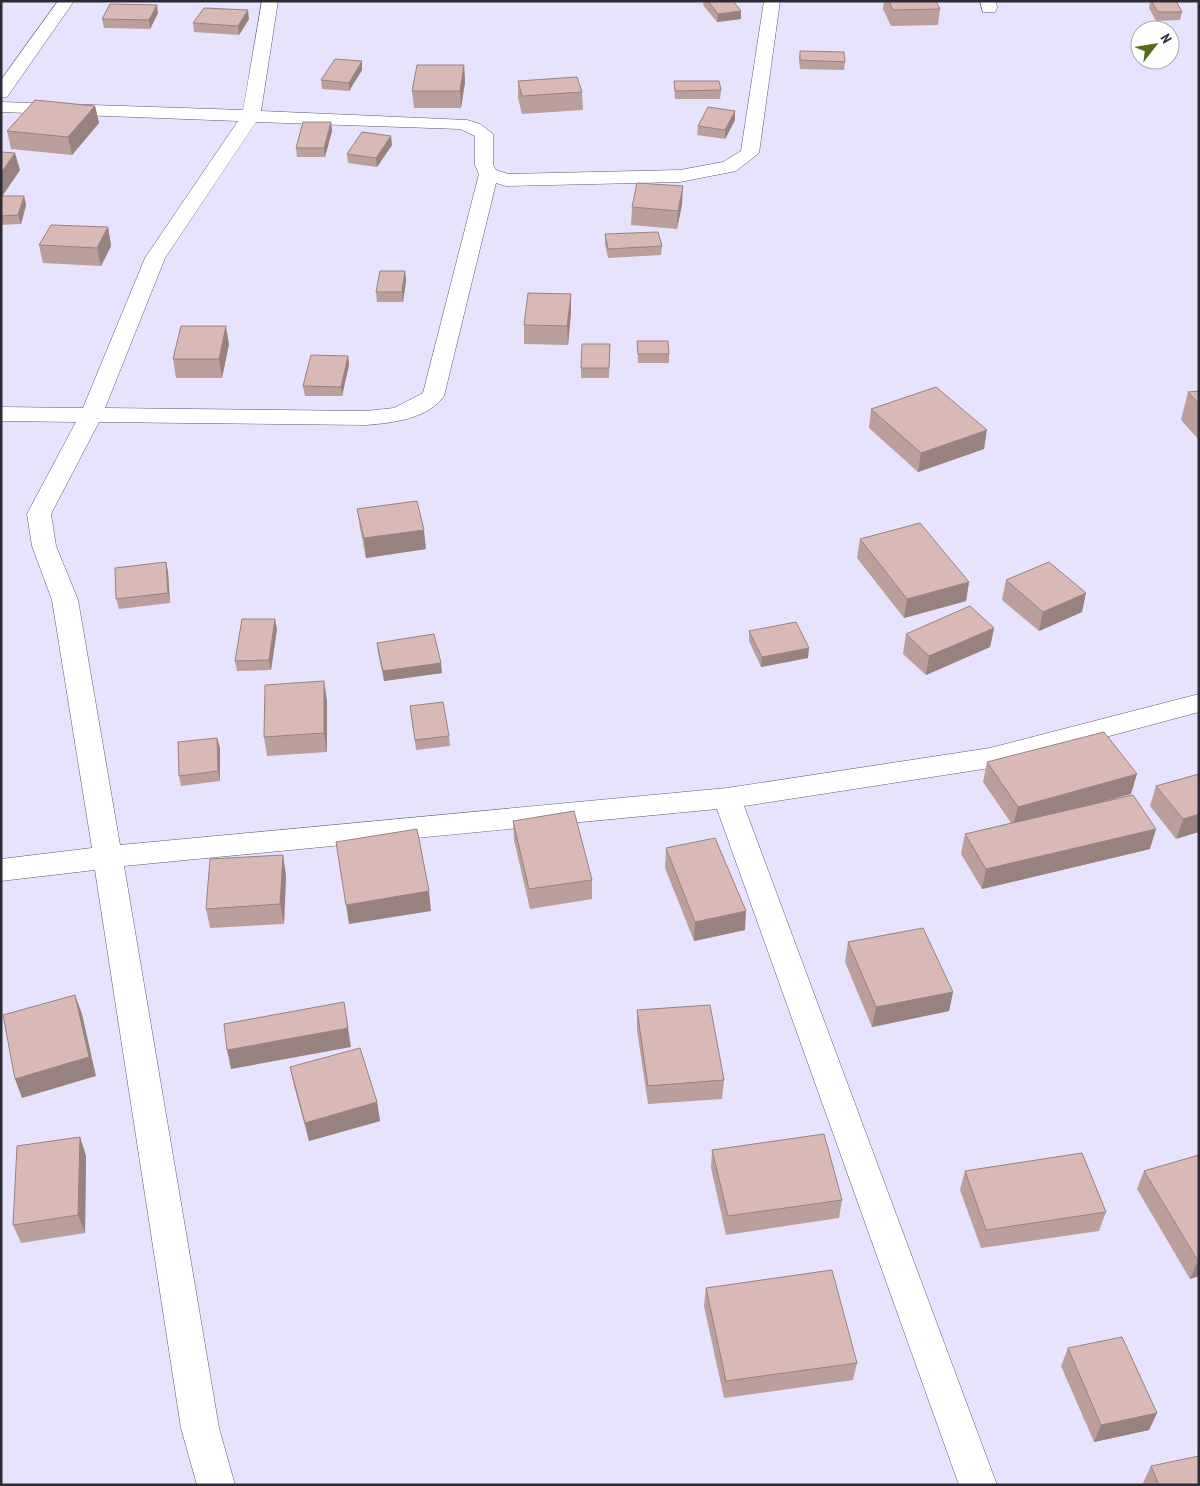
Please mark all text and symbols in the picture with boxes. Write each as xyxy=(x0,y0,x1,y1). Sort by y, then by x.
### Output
north arrow xyxy=(1130,20,1180,70)
text: N xyxy=(1156,30,1176,46)

